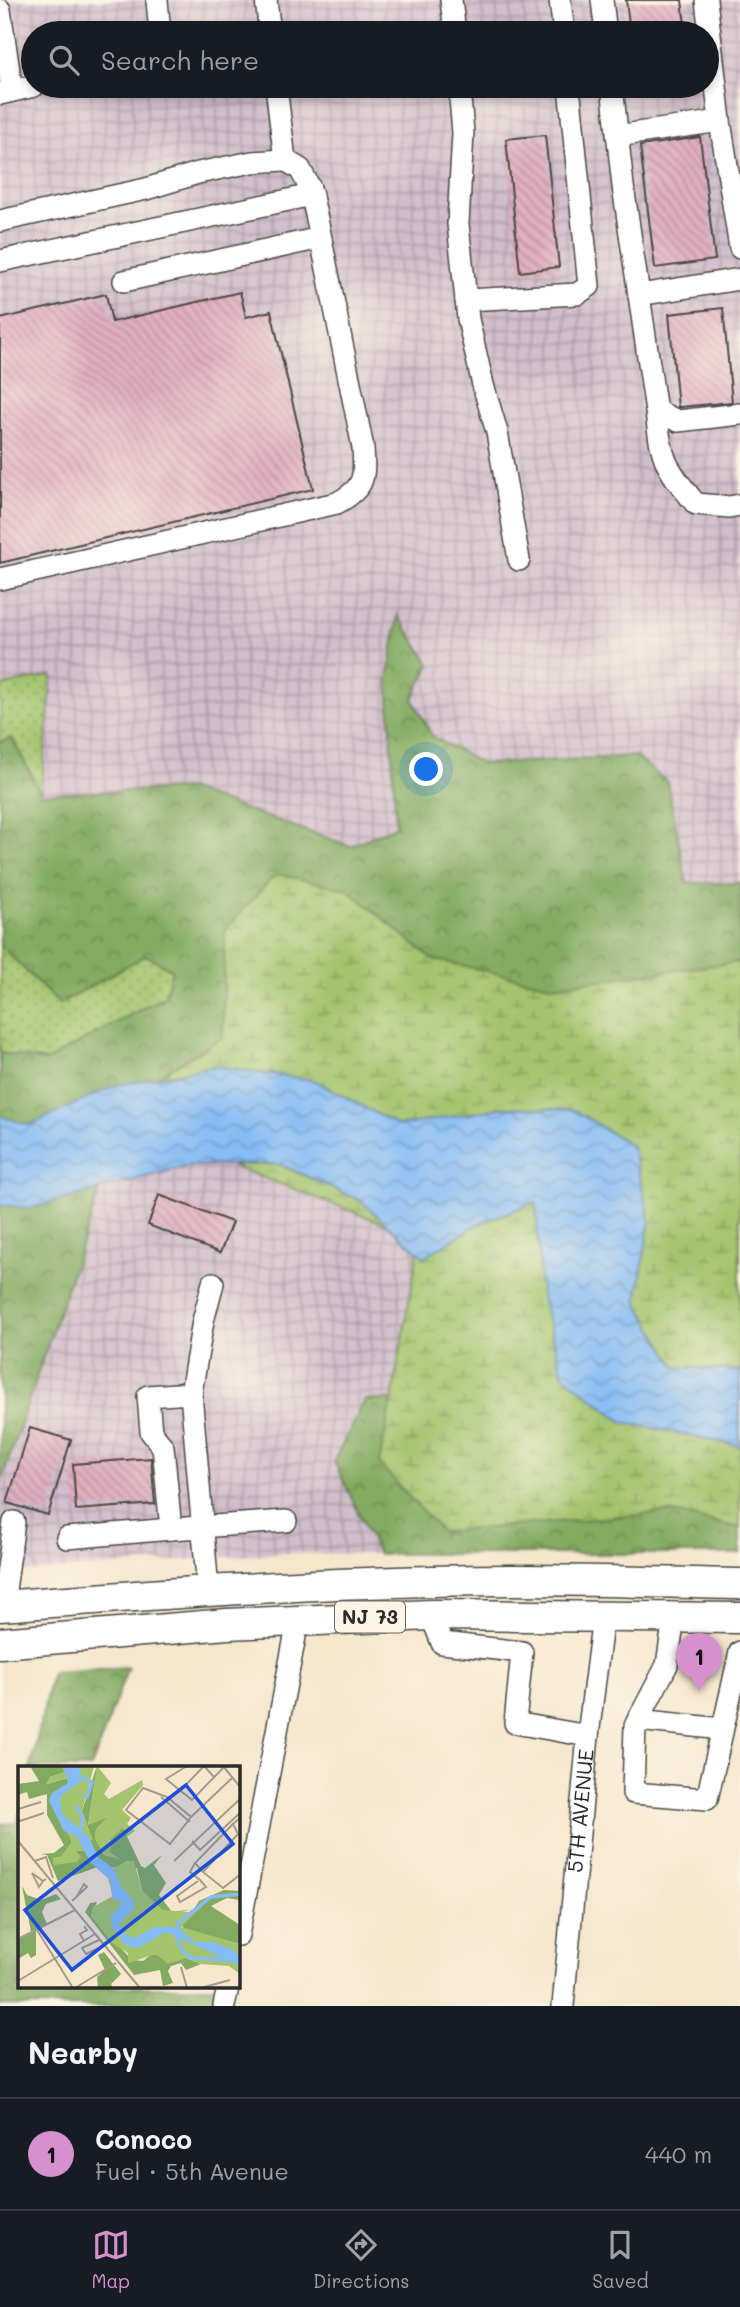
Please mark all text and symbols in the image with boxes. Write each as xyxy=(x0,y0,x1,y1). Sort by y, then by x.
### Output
search box xyxy=(21,21,719,98)
icon: search xyxy=(45,41,83,79)
text: Search here xyxy=(101,43,259,77)
your location xyxy=(409,752,443,786)
road number: NJ 73 xyxy=(335,1602,405,1632)
pin: 1 xyxy=(676,1633,722,1691)
street label: 5TH AVENUE xyxy=(560,1748,599,1874)
inset map xyxy=(18,1766,240,1988)
text: Nearby xyxy=(28,2032,138,2072)
text: Conoco xyxy=(95,2122,192,2156)
text: 1 xyxy=(46,2139,56,2169)
text: 440 m xyxy=(645,2139,712,2169)
text: Fuel · 5th Avenue xyxy=(95,2156,289,2186)
tab: Map xyxy=(91,2226,130,2293)
tab: Directions xyxy=(313,2226,409,2293)
tab: Saved xyxy=(592,2226,649,2293)

